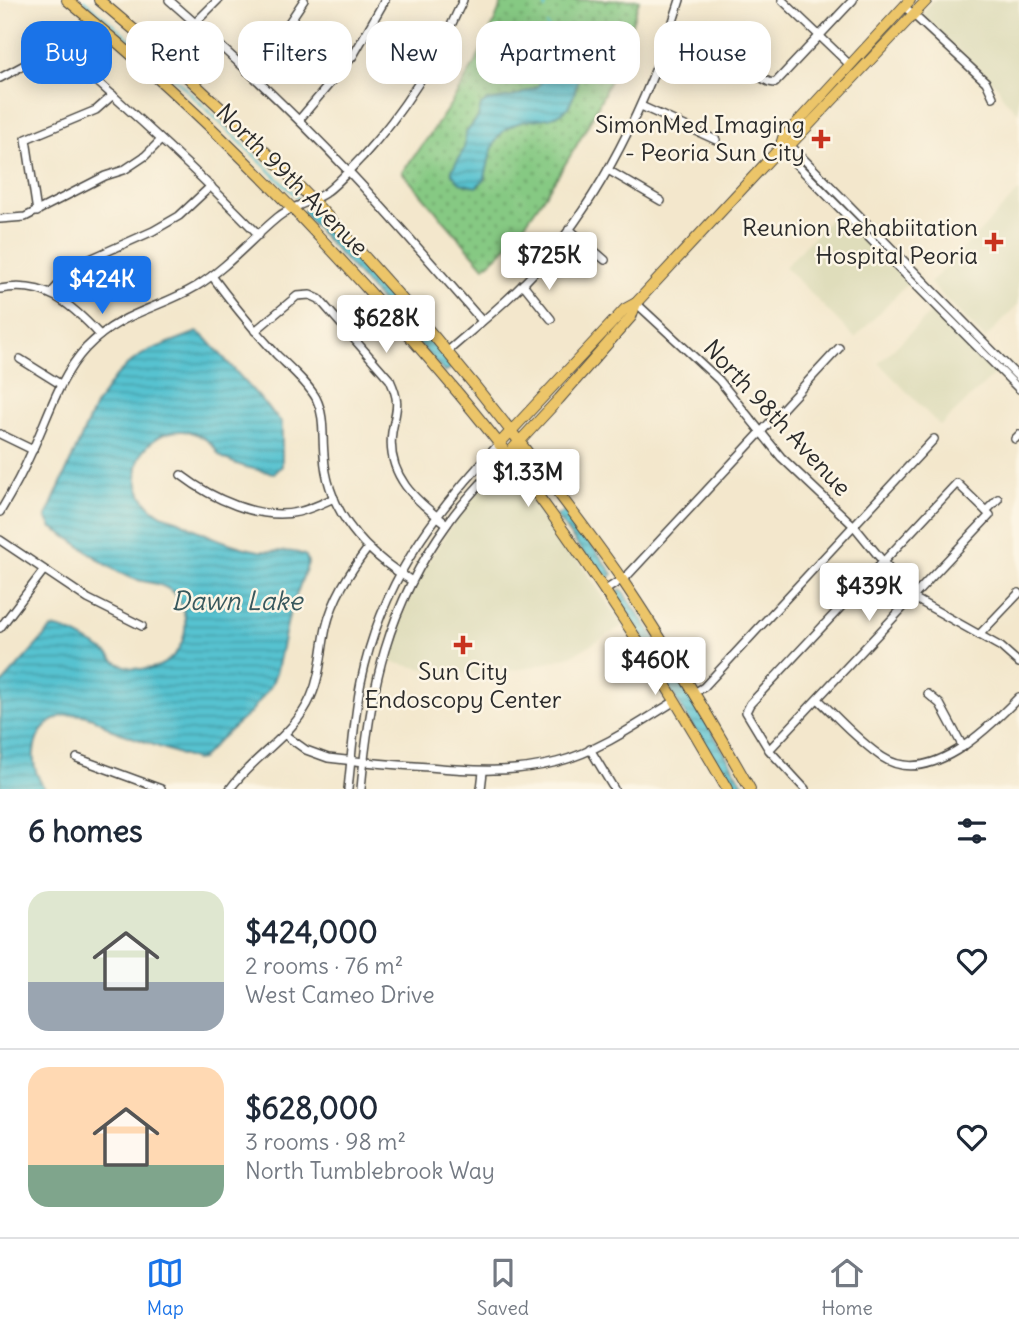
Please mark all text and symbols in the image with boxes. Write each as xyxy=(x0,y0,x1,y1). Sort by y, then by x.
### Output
chip: Buy xyxy=(21,21,112,84)
chip: Rent xyxy=(126,21,224,84)
chip: Filters xyxy=(238,21,352,84)
chip: New xyxy=(366,21,462,84)
chip: Apartment xyxy=(476,21,640,84)
chip: House xyxy=(654,21,771,84)
street label: North 99th Avenue xyxy=(210,97,375,262)
place label: SimonMed Imaging - Peoria Sun City xyxy=(595,109,805,167)
marker: SimonMed Imaging - Peoria Sun City xyxy=(811,129,831,149)
place label: Reunion Rehabiitation Hospital Peoria xyxy=(742,212,978,270)
pin: $725K xyxy=(500,232,598,292)
marker: Reunion Rehabiitation Hospital Peoria xyxy=(984,232,1004,252)
text: $725K xyxy=(517,240,581,269)
pin: $424K xyxy=(53,256,151,316)
text: $424K xyxy=(69,264,135,293)
pin: $628K xyxy=(337,296,435,355)
text: $628K xyxy=(353,303,419,332)
street label: North 98th Avenue xyxy=(698,333,858,502)
pin: $1.33M xyxy=(471,449,585,509)
text: $1.33M xyxy=(492,457,564,486)
pin: $439K xyxy=(820,564,918,623)
text: $439K xyxy=(836,571,902,600)
water label: Dawn Lake xyxy=(172,584,304,617)
marker: Sun City Endoscopy Center xyxy=(453,635,473,655)
pin: $460K xyxy=(606,638,704,697)
text: $460K xyxy=(621,645,689,674)
place label: Sun City Endoscopy Center xyxy=(364,656,562,714)
text: 6 homes xyxy=(28,812,143,850)
icon: filters xyxy=(953,812,991,850)
text: $424,000 xyxy=(245,913,378,951)
icon: home xyxy=(84,919,168,1003)
icon: heart xyxy=(953,942,991,980)
text: 2 rooms · 76 m² xyxy=(245,951,403,980)
text: West Cameo Drive xyxy=(245,980,435,1009)
text: $628,000 xyxy=(245,1089,378,1127)
icon: home xyxy=(84,1095,168,1179)
icon: heart xyxy=(953,1118,991,1156)
text: 3 rooms · 98 m² xyxy=(245,1127,406,1156)
text: North Tumblebrook Way xyxy=(245,1156,495,1185)
tab: Map xyxy=(146,1254,184,1320)
tab: Saved xyxy=(477,1254,529,1320)
tab: Home xyxy=(821,1254,873,1320)

